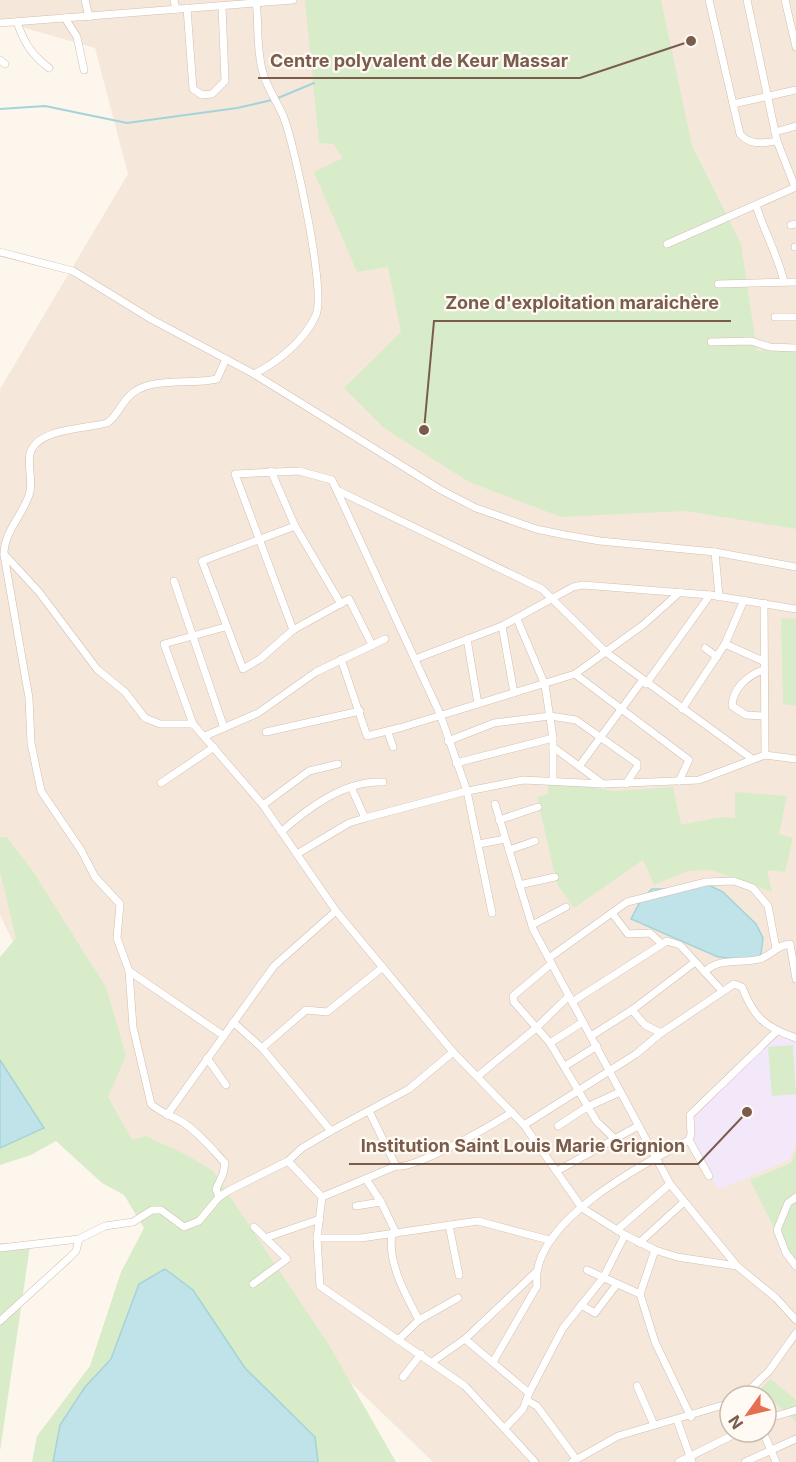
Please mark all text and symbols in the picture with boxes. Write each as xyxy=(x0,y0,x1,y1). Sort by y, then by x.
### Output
callout: Centre polyvalent de Keur Massar xyxy=(258,42,580,78)
text: Centre polyvalent de Keur Massar xyxy=(270,50,568,71)
callout: Zone d'exploitation maraichère xyxy=(434,285,731,321)
text: Zone d'exploitation maraichère xyxy=(445,292,719,313)
callout: Institution Saint Louis Marie Grignion xyxy=(349,1128,698,1164)
text: Institution Saint Louis Marie Grignion xyxy=(361,1135,685,1156)
north arrow xyxy=(718,1384,778,1444)
text: N xyxy=(724,1412,747,1433)

